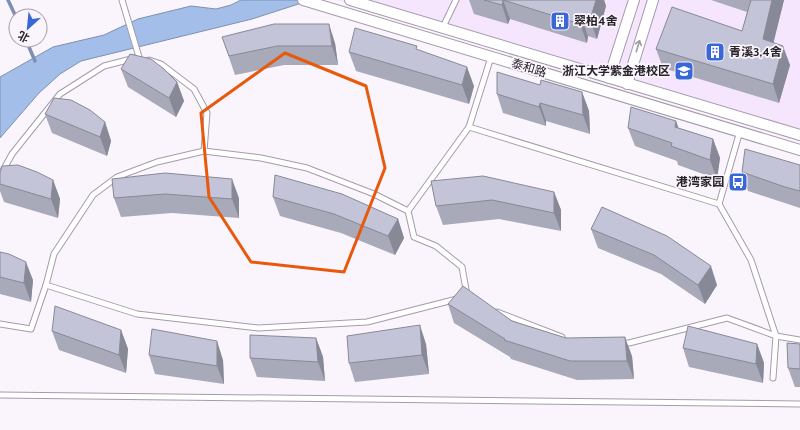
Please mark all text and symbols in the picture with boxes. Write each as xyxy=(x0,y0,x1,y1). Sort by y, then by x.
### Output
north arrow xyxy=(8,8,48,48)
building icon: 翠柏4舍 xyxy=(549,10,571,32)
place label: 翠柏4舍 xyxy=(574,13,617,28)
text: 北 xyxy=(15,28,32,46)
one-way arrow xyxy=(635,41,643,53)
building icon: 青溪3,4舍 xyxy=(704,41,726,63)
place label: 青溪3,4舍 xyxy=(729,44,782,59)
street label: 泰和路 xyxy=(510,55,549,80)
school or university icon: 浙江大学紫金港校区 xyxy=(673,60,695,82)
place label: 浙江大学紫金港校区 xyxy=(562,63,670,78)
bus stop icon: 港湾家园 xyxy=(727,171,749,193)
place label: 港湾家园 xyxy=(676,174,724,189)

